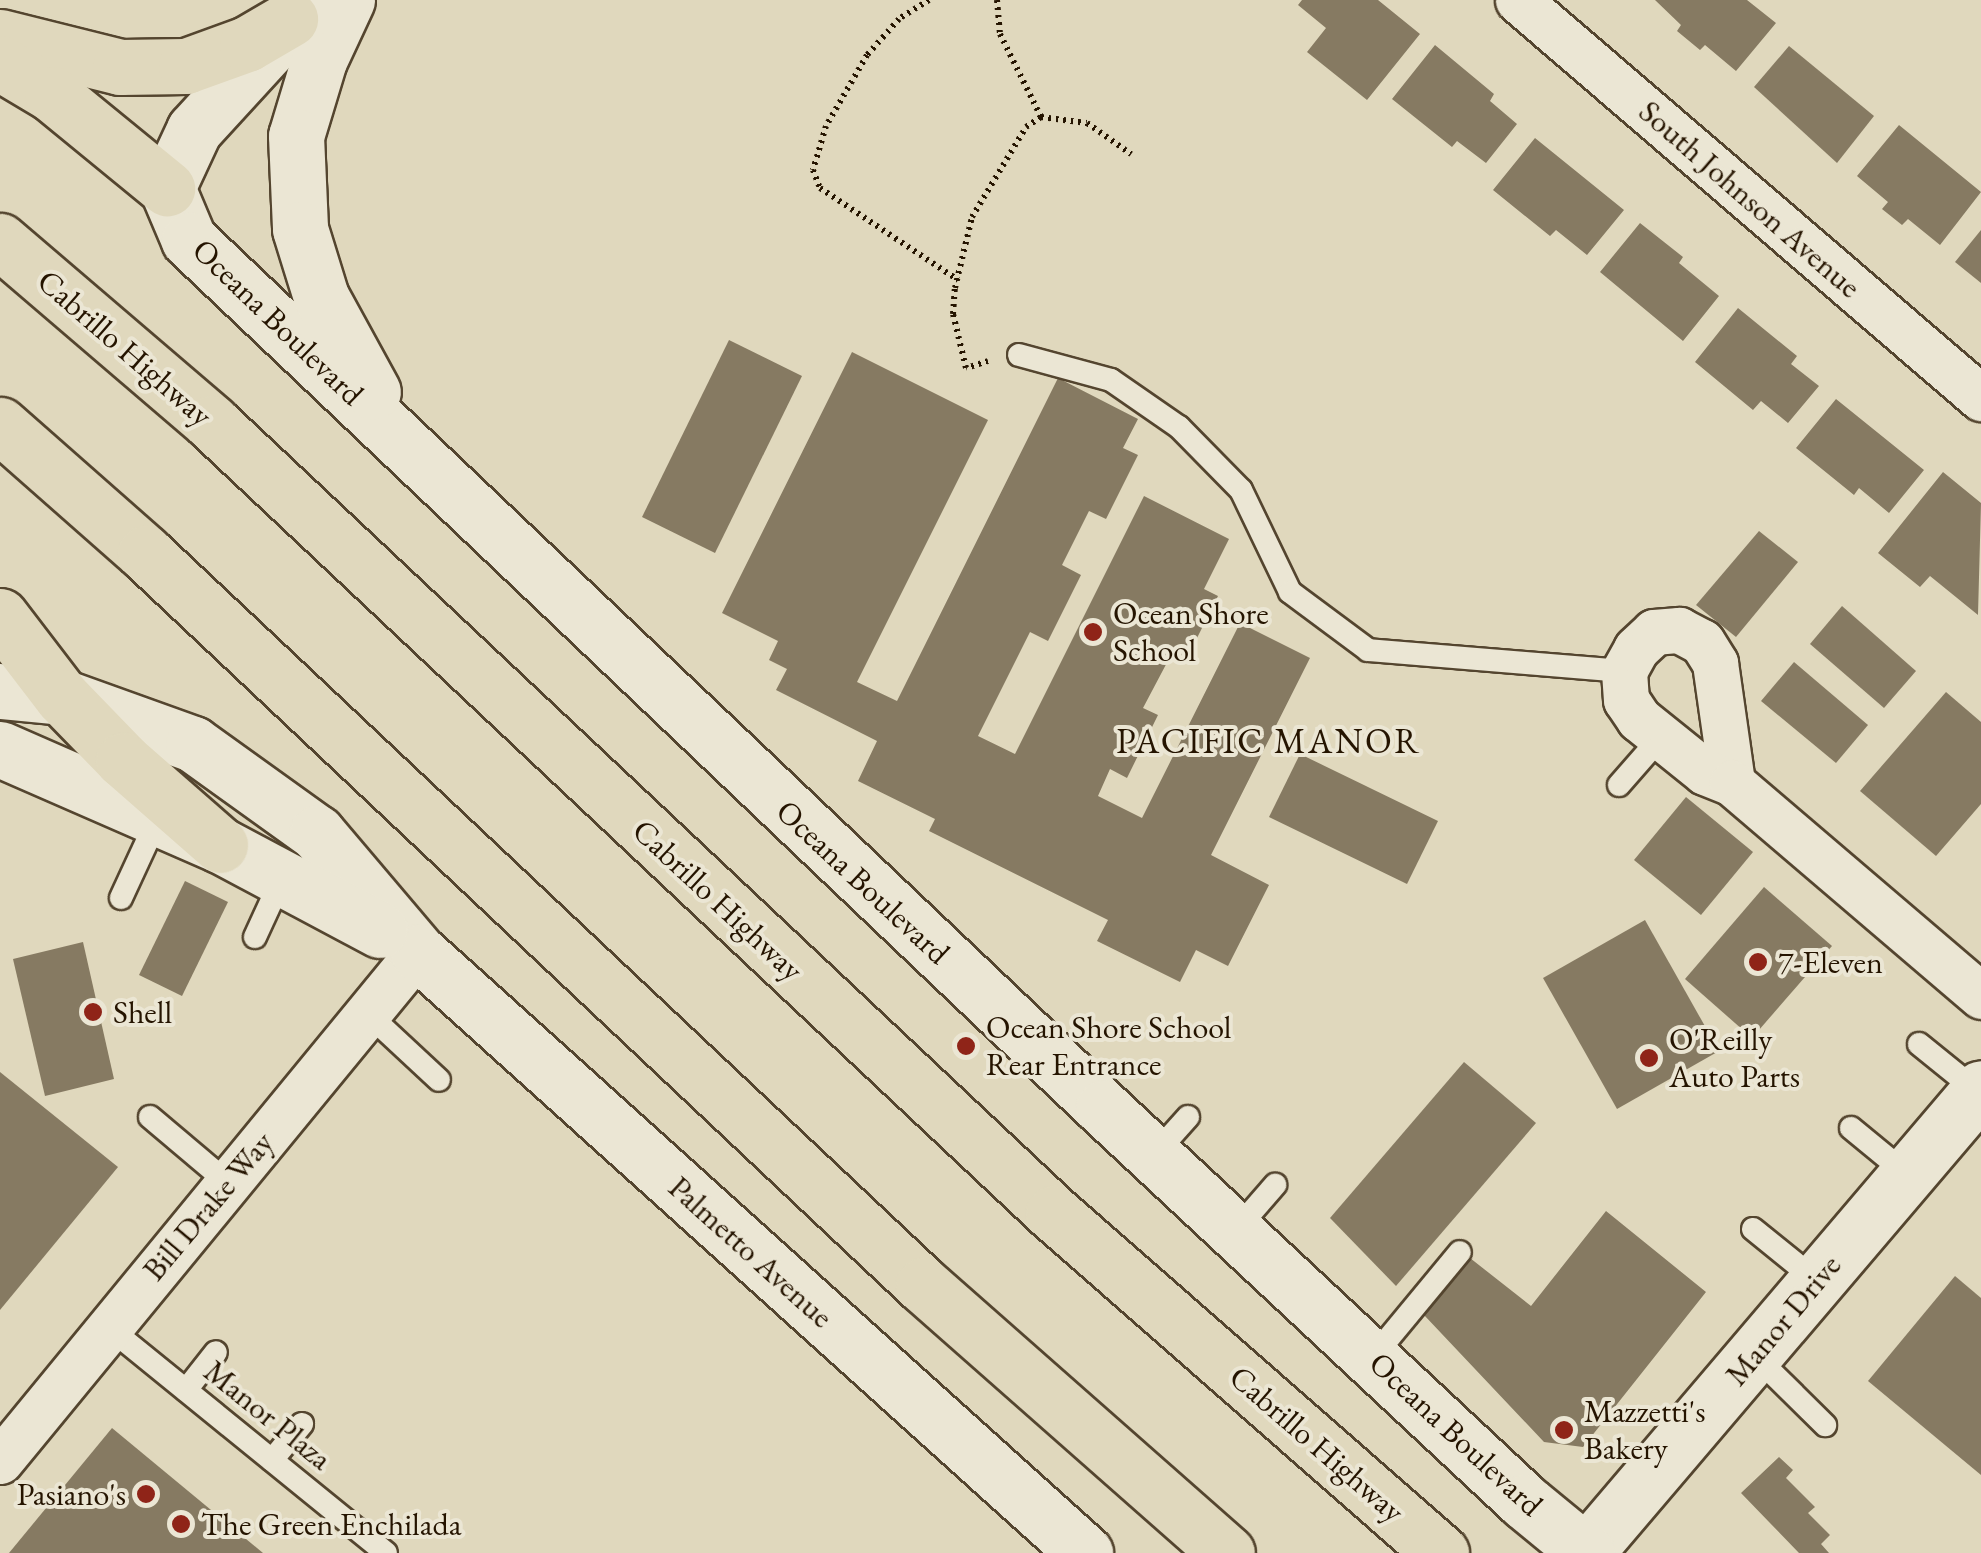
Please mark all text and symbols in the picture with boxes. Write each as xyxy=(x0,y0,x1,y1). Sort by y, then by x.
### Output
street label: South Johnson Avenue xyxy=(1631,92,1869,306)
street label: Oceana Boulevard xyxy=(184,231,372,413)
street label: Cabrillo Highway xyxy=(30,262,220,434)
place label: Ocean Shore School xyxy=(1113,595,1269,670)
marker: Ocean Shore School xyxy=(1082,621,1104,643)
district label: PACIFIC MANOR xyxy=(1116,720,1422,762)
street label: Oceana Boulevard xyxy=(768,792,958,972)
street label: Cabrillo Highway xyxy=(625,811,811,989)
place label: 7-Eleven xyxy=(1778,943,1883,981)
marker: 7-Eleven xyxy=(1747,951,1769,973)
place label: Shell xyxy=(113,993,172,1031)
marker: Shell xyxy=(82,1001,104,1023)
place label: Ocean Shore School Rear Entrance xyxy=(986,1009,1231,1084)
place label: O'Reilly Auto Parts xyxy=(1669,1021,1800,1096)
marker: Ocean Shore School Rear Entrance xyxy=(955,1035,977,1057)
marker: O'Reilly Auto Parts xyxy=(1638,1047,1660,1069)
street label: Bill Drake Way xyxy=(135,1124,281,1288)
street label: Palmetto Avenue xyxy=(661,1168,841,1336)
street label: Manor Drive xyxy=(1717,1247,1849,1393)
street label: Oceana Boulevard xyxy=(1361,1344,1551,1524)
street label: Manor Plaza xyxy=(196,1352,340,1478)
street label: Cabrillo Highway xyxy=(1222,1358,1412,1530)
place label: Mazzetti's Bakery xyxy=(1584,1393,1706,1468)
marker: Mazzetti's Bakery xyxy=(1553,1419,1575,1441)
place label: Pasiano's xyxy=(17,1475,126,1513)
marker: Pasiano's xyxy=(135,1483,157,1505)
place label: The Green Enchilada xyxy=(201,1505,461,1543)
marker: The Green Enchilada xyxy=(170,1513,192,1535)

